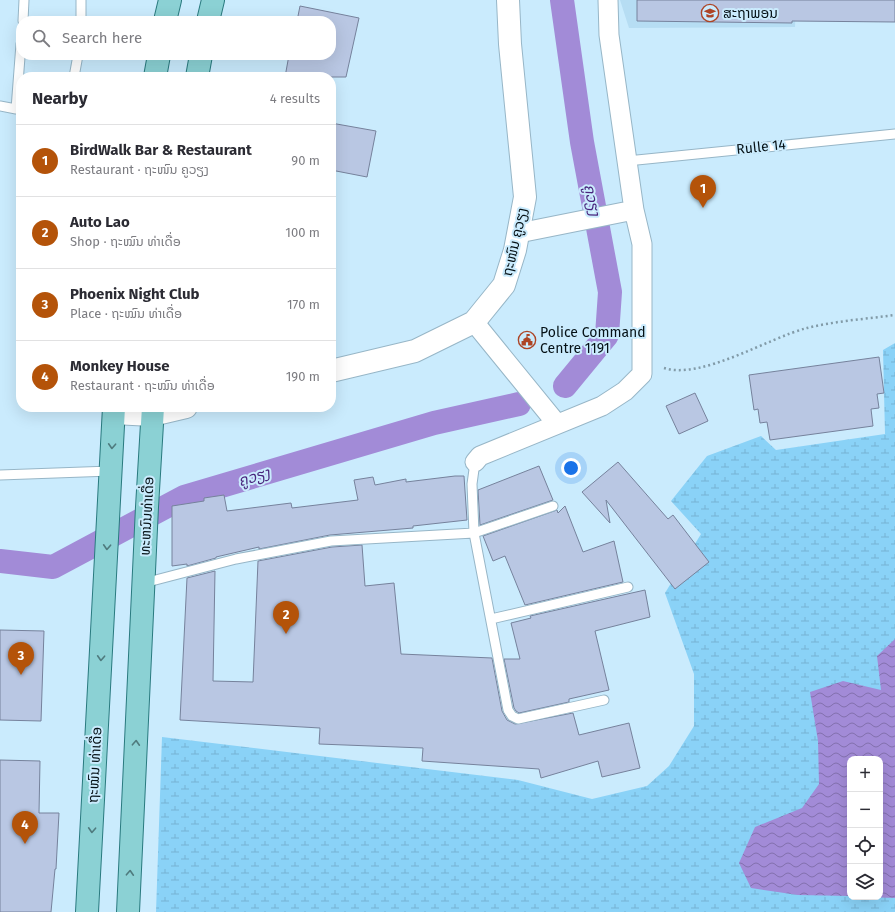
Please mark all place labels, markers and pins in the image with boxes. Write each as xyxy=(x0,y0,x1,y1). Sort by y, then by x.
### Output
school or university icon: ສະຖາພອນ xyxy=(700,3,720,23)
place label: ສະຖາພອນ xyxy=(723,5,778,22)
pin: 1 xyxy=(690,175,716,208)
place label: Police Command Centre 1191 xyxy=(540,324,646,357)
public building icon: Police Command Centre 1191 xyxy=(517,330,537,350)
pin: 2 xyxy=(273,601,299,634)
pin: 3 xyxy=(8,642,34,675)
pin: 4 xyxy=(12,811,38,844)

